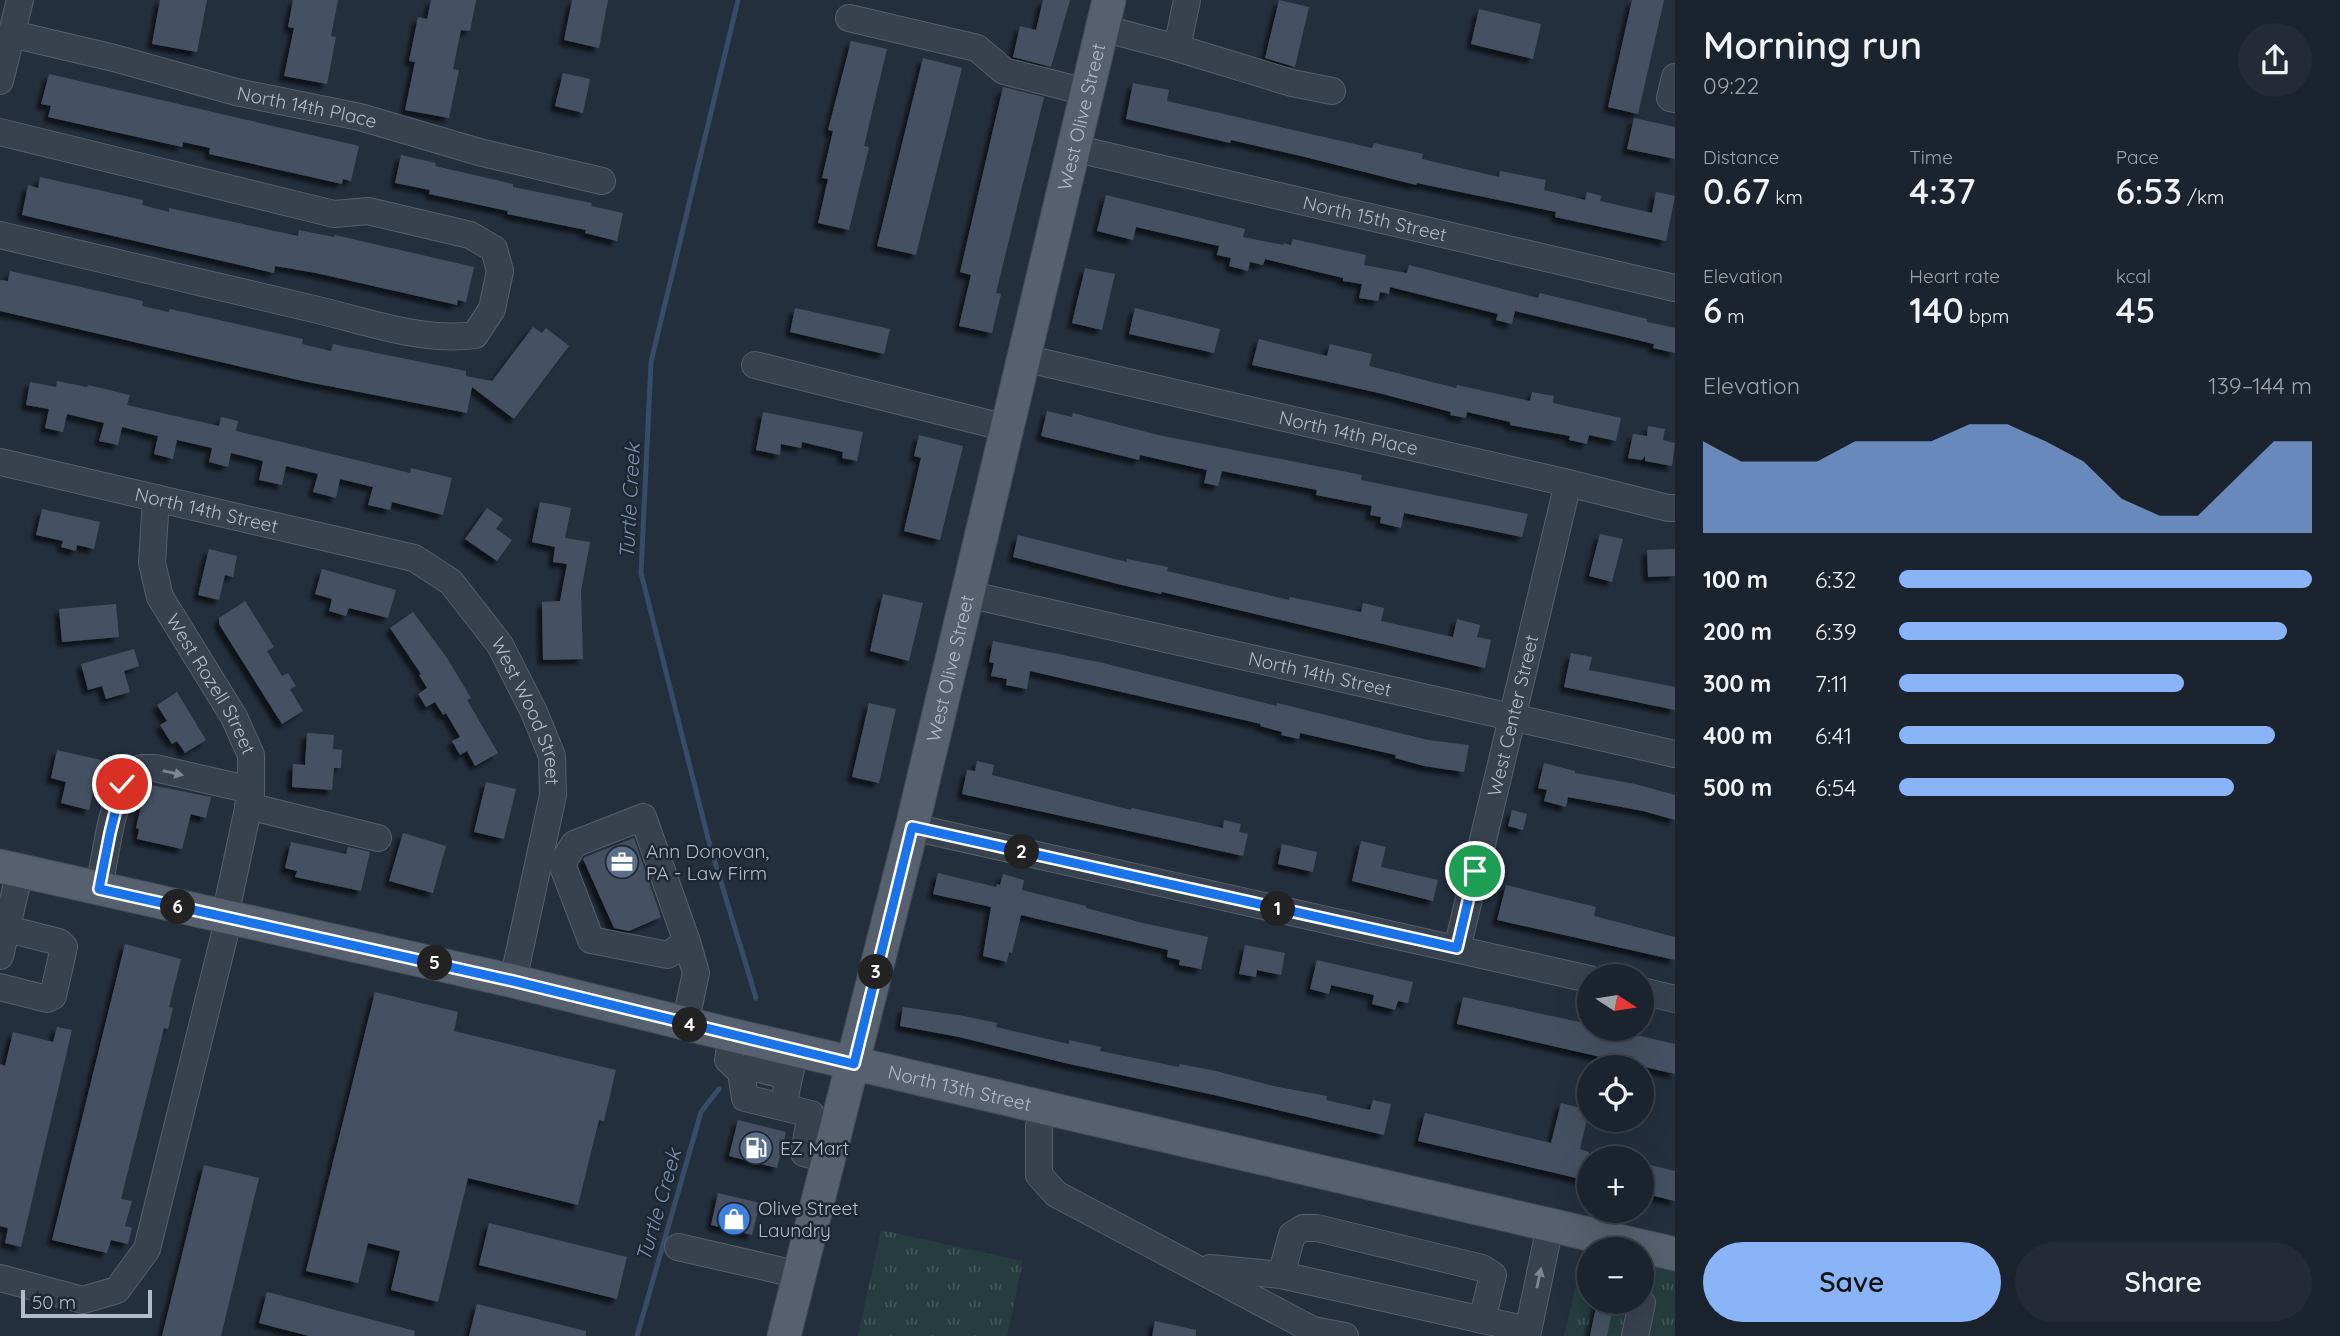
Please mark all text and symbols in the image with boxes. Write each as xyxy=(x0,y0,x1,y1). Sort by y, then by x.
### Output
text: Morning run xyxy=(1703,21,1922,69)
button: share xyxy=(2238,23,2312,97)
street label: West Olive Street xyxy=(1052,41,1110,193)
text: 09:22 xyxy=(1703,71,1759,100)
street label: North 14th Place xyxy=(235,81,380,133)
text: Distance xyxy=(1703,145,1779,169)
text: Time xyxy=(1909,145,1953,169)
text: Pace xyxy=(2116,145,2159,169)
text: 0.67 xyxy=(1703,169,1770,213)
text: 4:37 xyxy=(1909,169,1975,213)
text: 6:53 xyxy=(2116,169,2182,213)
text: km xyxy=(1770,185,1803,209)
text: /km xyxy=(2182,185,2224,209)
street label: North 15th Street xyxy=(1301,190,1449,247)
text: Elevation xyxy=(1703,264,1783,288)
text: Heart rate xyxy=(1909,264,2000,288)
text: kcal xyxy=(2116,264,2151,288)
text: 6 xyxy=(1703,288,1722,332)
text: 140 xyxy=(1909,288,1964,332)
text: 45 xyxy=(2116,288,2155,332)
text: m xyxy=(1722,304,1745,328)
text: bpm xyxy=(1964,304,2009,328)
text: Elevation xyxy=(1703,371,1800,400)
text: 139–144 m xyxy=(2208,371,2312,400)
street label: North 14th Place xyxy=(1277,405,1420,460)
water label: Turtle Creek xyxy=(613,441,645,560)
street label: North 14th Street xyxy=(133,482,280,538)
text: 100 m xyxy=(1703,565,1768,594)
text: 6:32 xyxy=(1815,565,1856,594)
street label: West Olive Street xyxy=(921,592,979,744)
street label: West Rozell Street xyxy=(161,609,261,758)
text: 200 m xyxy=(1703,617,1772,646)
text: 6:39 xyxy=(1815,617,1857,646)
street label: West Center Street xyxy=(1482,632,1543,799)
street label: West Wood Street xyxy=(486,633,565,785)
street label: North 14th Street xyxy=(1246,646,1394,702)
text: 300 m xyxy=(1703,669,1771,698)
text: 7:11 xyxy=(1815,669,1848,698)
text: 400 m xyxy=(1703,721,1772,750)
text: 6:41 xyxy=(1815,721,1852,750)
pin xyxy=(92,754,152,814)
icon: check xyxy=(103,765,141,803)
one-way arrow xyxy=(162,767,184,778)
text: 500 m xyxy=(1703,773,1772,802)
text: 6:54 xyxy=(1815,773,1856,802)
pin: 2 xyxy=(1004,834,1040,870)
place label: Ann Donovan, PA - Law Firm xyxy=(646,839,770,885)
text: 2 xyxy=(1016,839,1027,863)
pin xyxy=(1445,841,1505,901)
office icon: Ann Donovan, PA - Law Firm xyxy=(603,843,641,881)
icon: arrive xyxy=(1456,852,1494,890)
pin: 6 xyxy=(160,890,196,925)
pin: 1 xyxy=(1260,892,1296,926)
text: 6 xyxy=(172,894,183,918)
text: 1 xyxy=(1274,896,1281,920)
pin: 5 xyxy=(418,946,452,981)
text: 5 xyxy=(429,950,440,974)
pin: 3 xyxy=(858,954,894,990)
text: 3 xyxy=(870,959,881,983)
north arrow xyxy=(1577,964,1654,1041)
map controls xyxy=(1577,964,1654,1314)
pin: 4 xyxy=(672,1007,708,1042)
text: 4 xyxy=(684,1012,695,1036)
button: locate xyxy=(1577,1055,1654,1132)
street label: North 13th Street xyxy=(886,1060,1034,1116)
fuel station icon: EZ Mart xyxy=(737,1129,775,1167)
place label: EZ Mart xyxy=(780,1136,849,1160)
water label: Turtle Creek xyxy=(630,1144,687,1264)
button: + xyxy=(1577,1146,1654,1223)
place label: Olive Street Laundry xyxy=(758,1196,859,1242)
shop icon: Olive Street Laundry xyxy=(715,1200,753,1238)
button: − xyxy=(1577,1237,1654,1314)
button: Save xyxy=(1703,1242,2001,1322)
button: Share xyxy=(2015,1242,2312,1322)
one-way arrow xyxy=(1534,1267,1545,1289)
scale bar xyxy=(21,1287,152,1319)
text: 50 m xyxy=(32,1290,76,1314)

